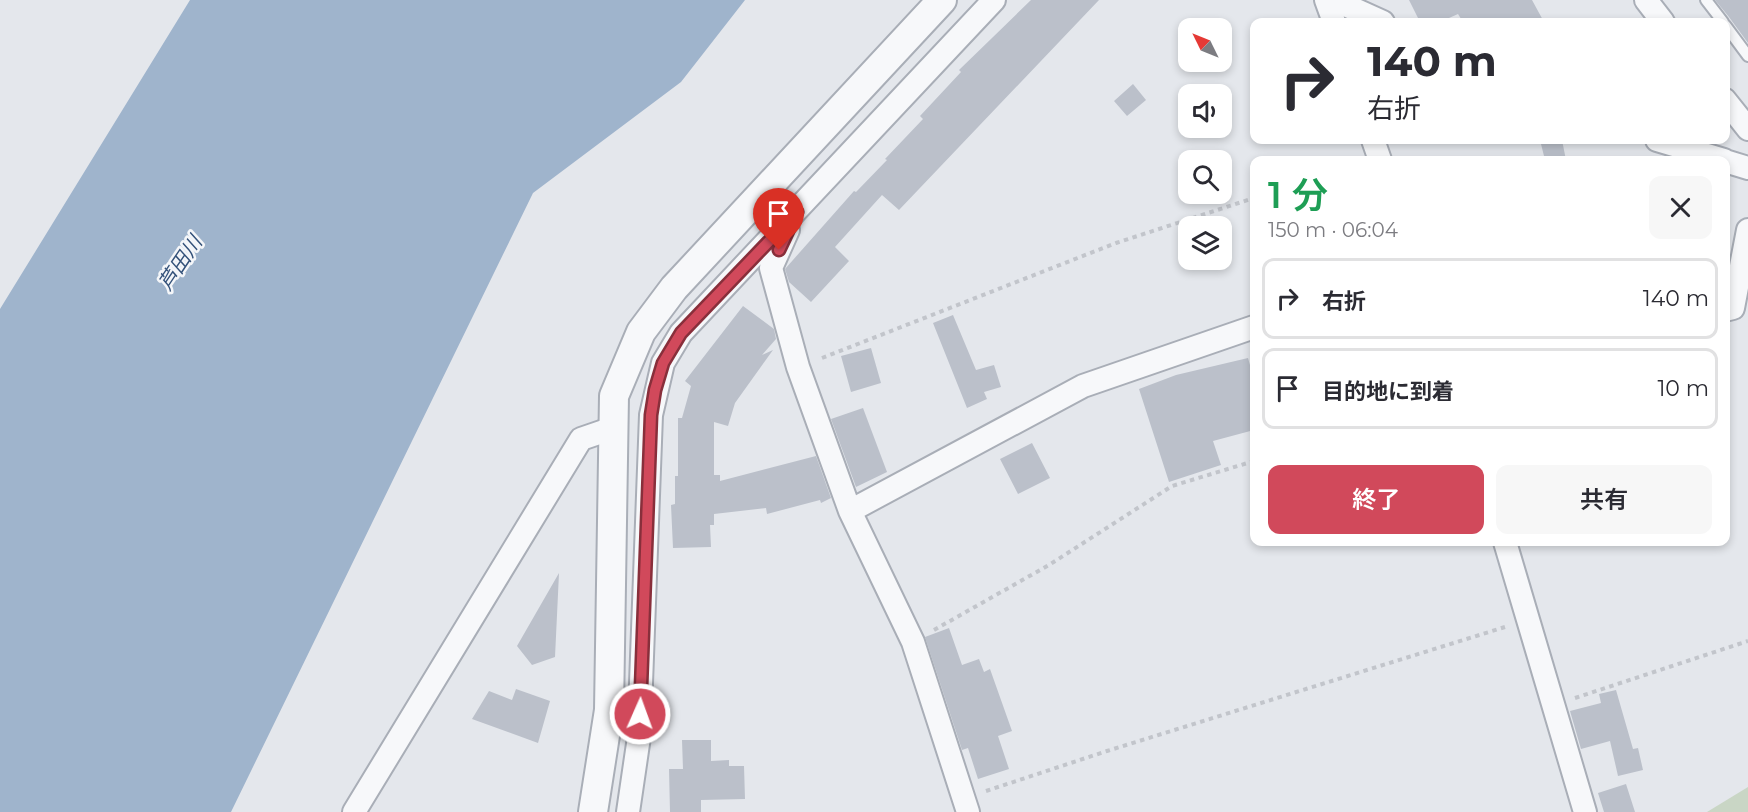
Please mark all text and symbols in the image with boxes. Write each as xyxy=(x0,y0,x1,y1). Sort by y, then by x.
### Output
north arrow xyxy=(1178,18,1232,72)
map controls xyxy=(1178,18,1232,270)
text: 140 m xyxy=(1367,35,1497,87)
icon: right xyxy=(1268,42,1346,120)
button: sound xyxy=(1178,84,1232,138)
text: 右折 xyxy=(1367,92,1421,125)
button: search xyxy=(1178,150,1232,204)
text: 1 分 xyxy=(1268,173,1328,217)
button: close xyxy=(1649,176,1712,239)
pin xyxy=(753,188,804,250)
icon: arrive xyxy=(762,197,795,230)
button: layers xyxy=(1178,216,1232,270)
text: 150 m · 06:04 xyxy=(1268,218,1398,242)
water label: 芦田川 xyxy=(153,230,208,295)
icon: right xyxy=(1271,282,1304,315)
text: 140 m xyxy=(1643,285,1709,312)
text: 右折 xyxy=(1322,288,1366,315)
icon: arrive xyxy=(1271,372,1304,405)
text: 10 m xyxy=(1657,375,1709,402)
text: 目的地に到着 xyxy=(1322,378,1454,405)
button: 終了 xyxy=(1268,465,1484,534)
button: 共有 xyxy=(1496,465,1712,534)
position arrow xyxy=(608,682,672,746)

